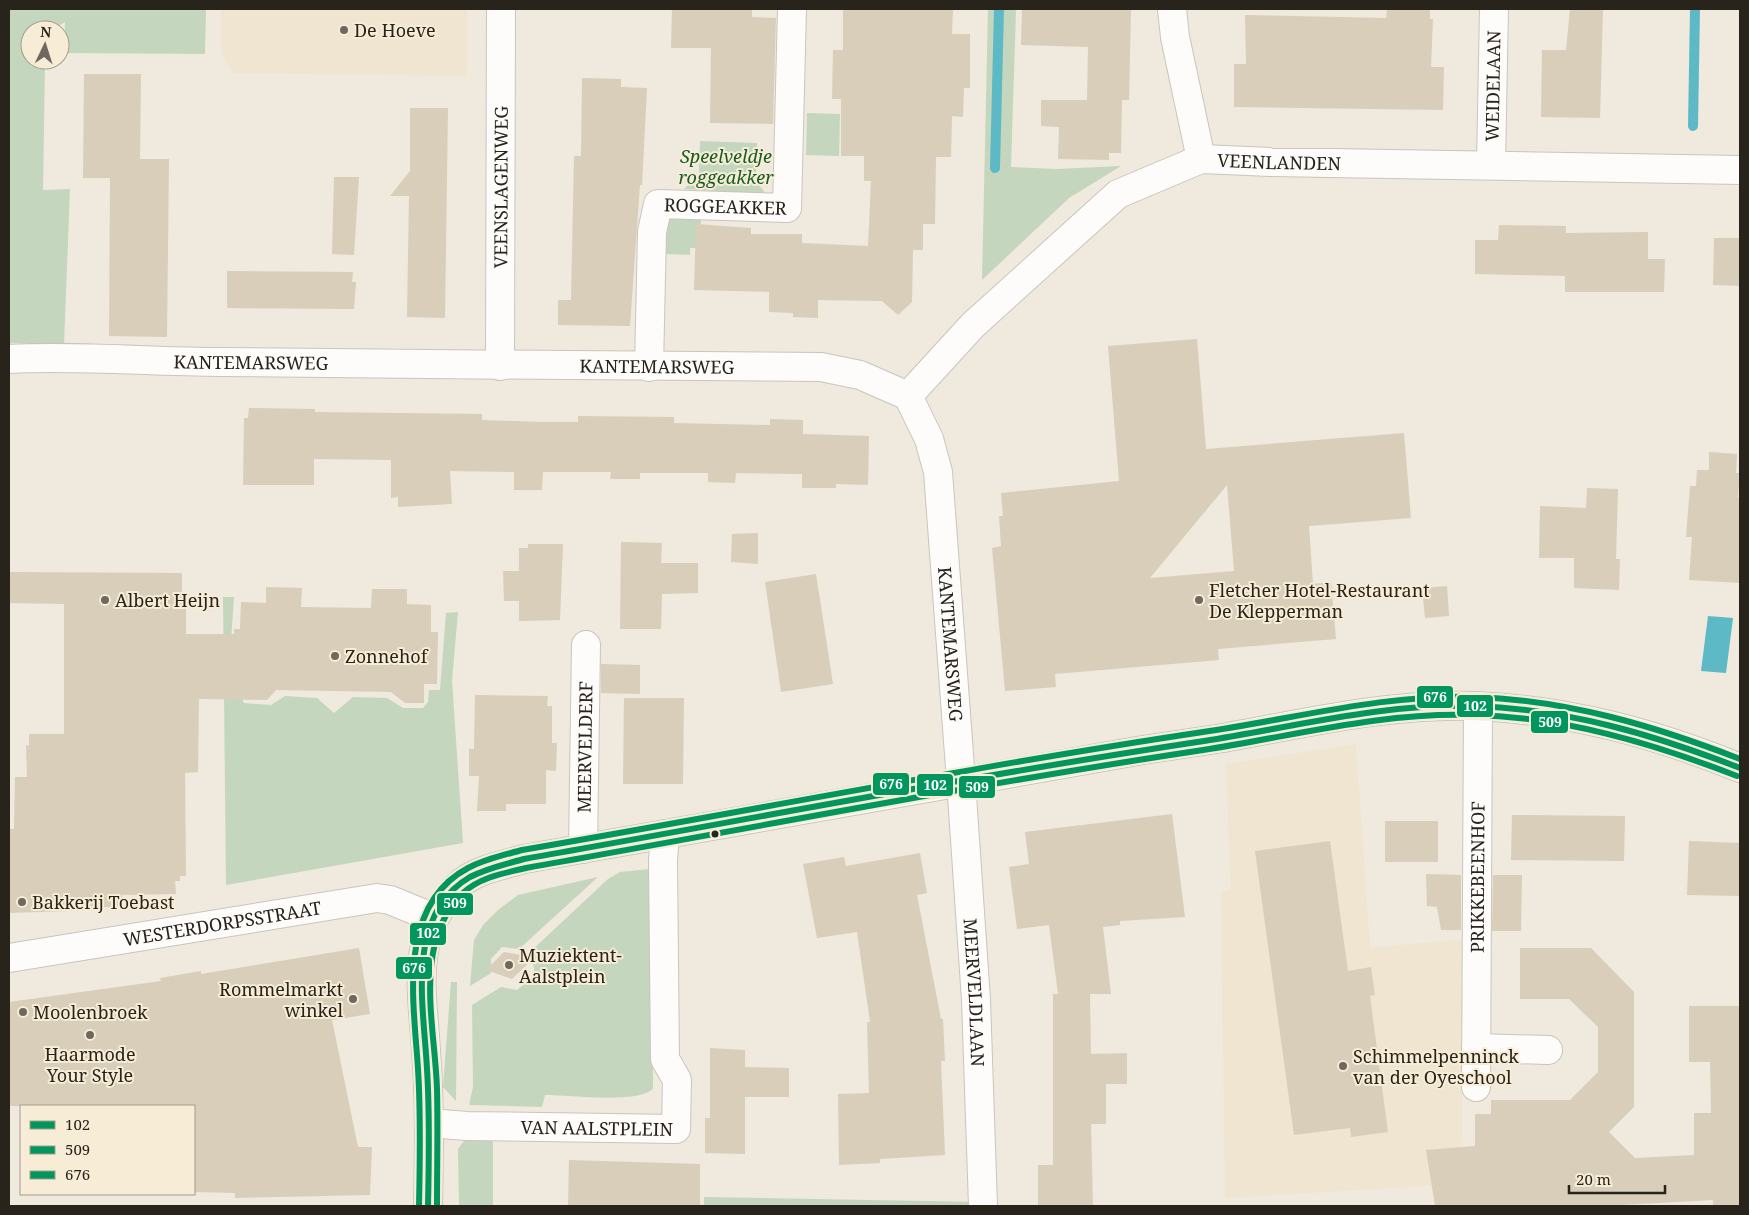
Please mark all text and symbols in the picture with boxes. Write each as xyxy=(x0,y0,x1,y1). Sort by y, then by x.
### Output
place label: De Hoeve xyxy=(354,18,436,42)
north arrow xyxy=(20,20,70,70)
text: N xyxy=(40,22,52,41)
marker: De Hoeve xyxy=(338,24,350,36)
street label: WEIDELAAN xyxy=(1479,30,1506,142)
street label: VEENSLAGENWEG xyxy=(488,106,513,268)
park label: Speelveldje roggeakker xyxy=(678,144,774,189)
street label: VEENLANDEN xyxy=(1217,148,1342,175)
street label: ROGGEAKKER xyxy=(664,192,787,220)
street label: KANTEMARSWEG xyxy=(173,349,329,375)
street label: KANTEMARSWEG xyxy=(579,354,735,379)
street label: KANTEMARSWEG xyxy=(933,566,969,723)
place label: Fletcher Hotel-Restaurant De Klepperman xyxy=(1209,578,1430,623)
place label: Albert Heijn xyxy=(115,588,221,612)
marker: Albert Heijn xyxy=(99,594,111,606)
marker: Fletcher Hotel-Restaurant De Klepperman xyxy=(1193,594,1205,606)
place label: Zonnehof xyxy=(345,644,429,668)
marker: Zonnehof xyxy=(329,650,341,662)
street label: MEERVELDERF xyxy=(572,681,597,813)
line badge: 676 xyxy=(1416,685,1454,709)
text: 676 xyxy=(1423,687,1447,706)
line badge: 102 xyxy=(1456,694,1494,718)
text: 102 xyxy=(1463,696,1487,715)
line badge: 509 xyxy=(1530,710,1569,734)
text: 509 xyxy=(1538,712,1562,731)
line badge: 676 xyxy=(872,772,910,796)
line badge: 102 xyxy=(916,773,954,797)
text: 676 xyxy=(879,774,903,793)
text: 102 xyxy=(923,775,947,794)
line badge: 509 xyxy=(958,775,996,799)
text: 509 xyxy=(965,777,989,796)
street label: PRIKKEBEENHOF xyxy=(1465,801,1490,953)
unlabelled marker xyxy=(710,829,720,839)
place label: Bakkerij Toebast xyxy=(32,890,174,914)
line badge: 509 xyxy=(436,892,474,916)
text: 509 xyxy=(443,893,467,912)
street label: WESTERDORPSSTRAAT xyxy=(121,895,323,951)
marker: Bakkerij Toebast xyxy=(16,896,28,908)
street label: MEERVELDLAAN xyxy=(958,918,990,1067)
line badge: 102 xyxy=(409,922,447,946)
text: 102 xyxy=(416,923,440,942)
place label: Muziektent- Aalstplein xyxy=(519,943,622,988)
line badge: 676 xyxy=(395,956,433,980)
text: 676 xyxy=(402,958,426,977)
marker: Muziektent- Aalstplein xyxy=(503,959,515,971)
place label: Rommelmarkt winkel xyxy=(219,977,343,1022)
marker: Rommelmarkt winkel xyxy=(347,993,359,1005)
place label: Moolenbroek xyxy=(33,1000,148,1024)
marker: Moolenbroek xyxy=(17,1006,29,1018)
marker: Haarmode Your Style xyxy=(84,1029,96,1041)
place label: Haarmode Your Style xyxy=(44,1042,136,1087)
place label: Schimmelpenninck van der Oyeschool xyxy=(1353,1044,1519,1089)
marker: Schimmelpenninck van der Oyeschool xyxy=(1337,1060,1349,1072)
legend xyxy=(20,1105,195,1195)
text: 102 xyxy=(65,1114,90,1134)
street label: VAN AALSTPLEIN xyxy=(520,1115,674,1141)
text: 509 xyxy=(65,1139,90,1159)
scale bar xyxy=(1569,1162,1665,1194)
text: 676 xyxy=(65,1164,90,1184)
text: 20 m xyxy=(1576,1169,1611,1189)

